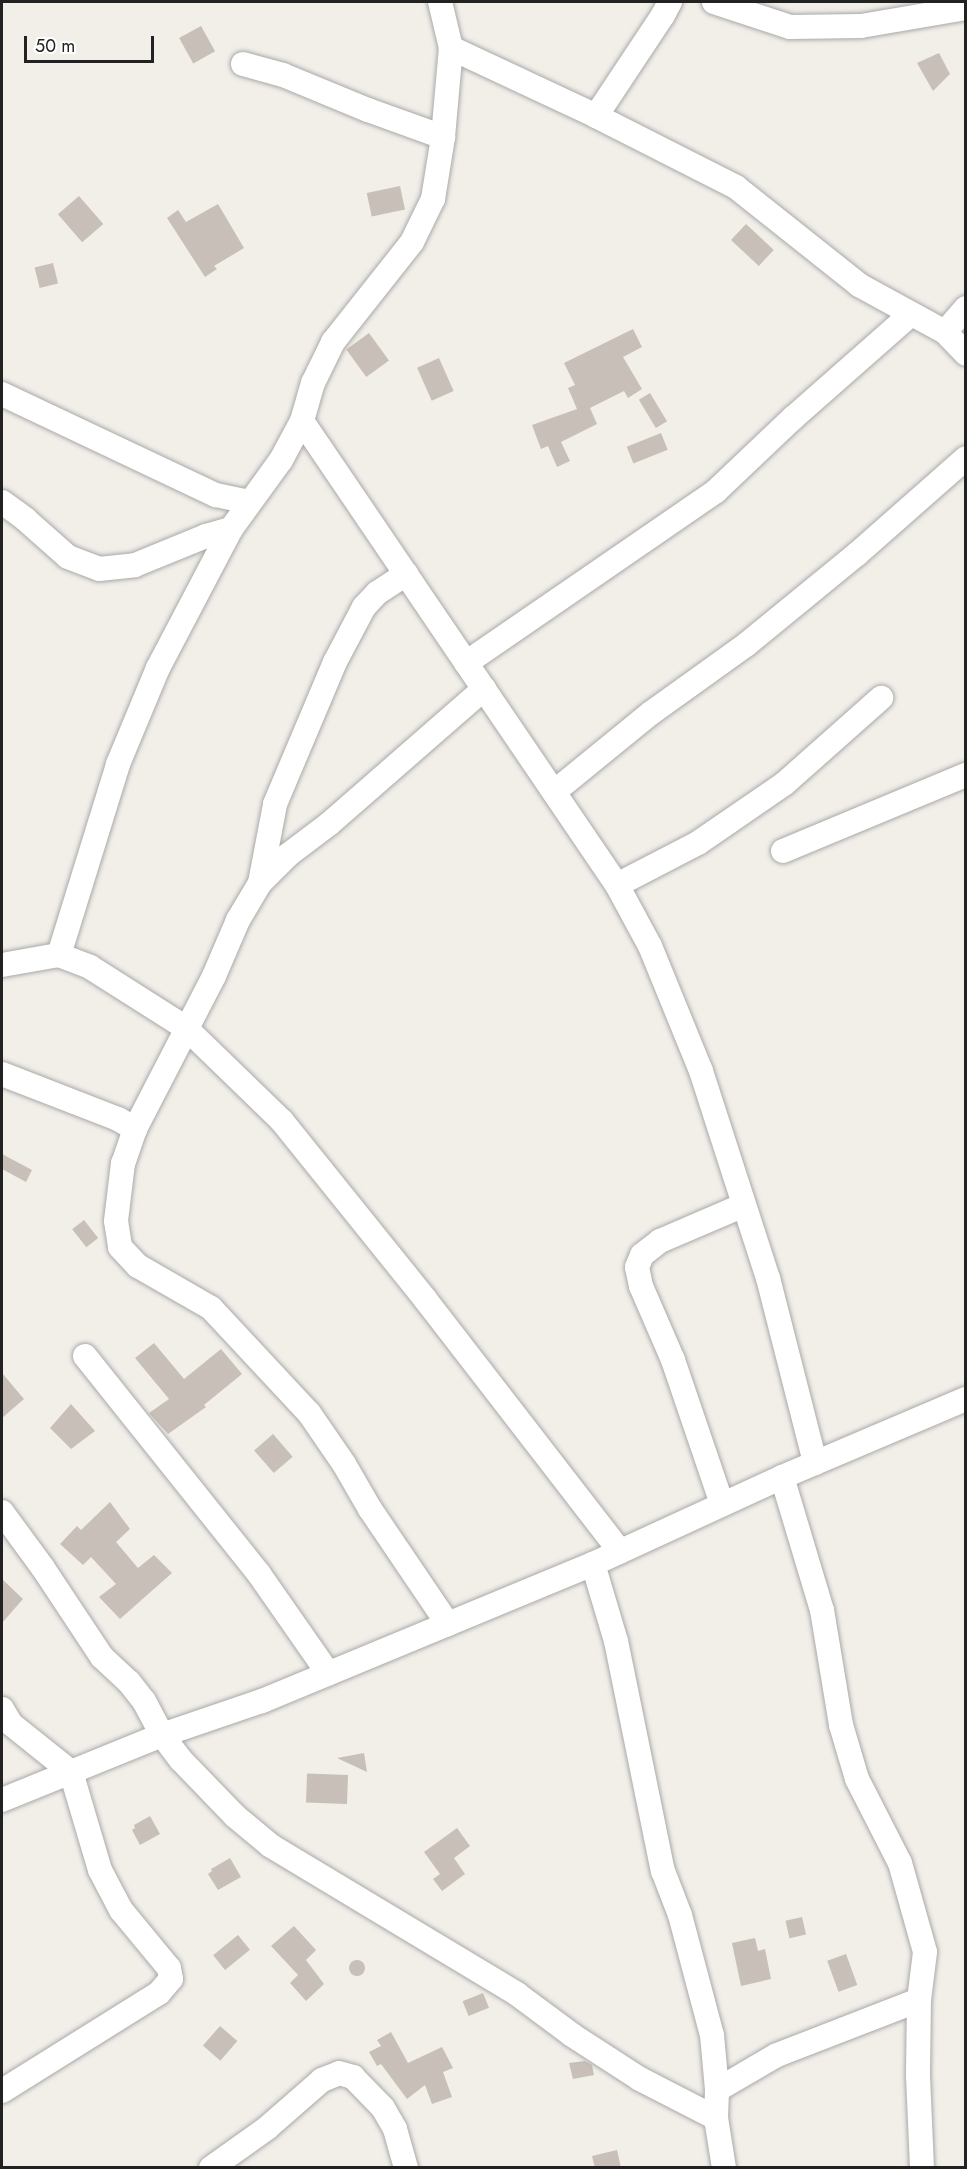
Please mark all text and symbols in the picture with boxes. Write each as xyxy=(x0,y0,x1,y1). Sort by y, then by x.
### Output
scale bar xyxy=(27,24,158,62)
text: 50 m xyxy=(35,33,75,59)

